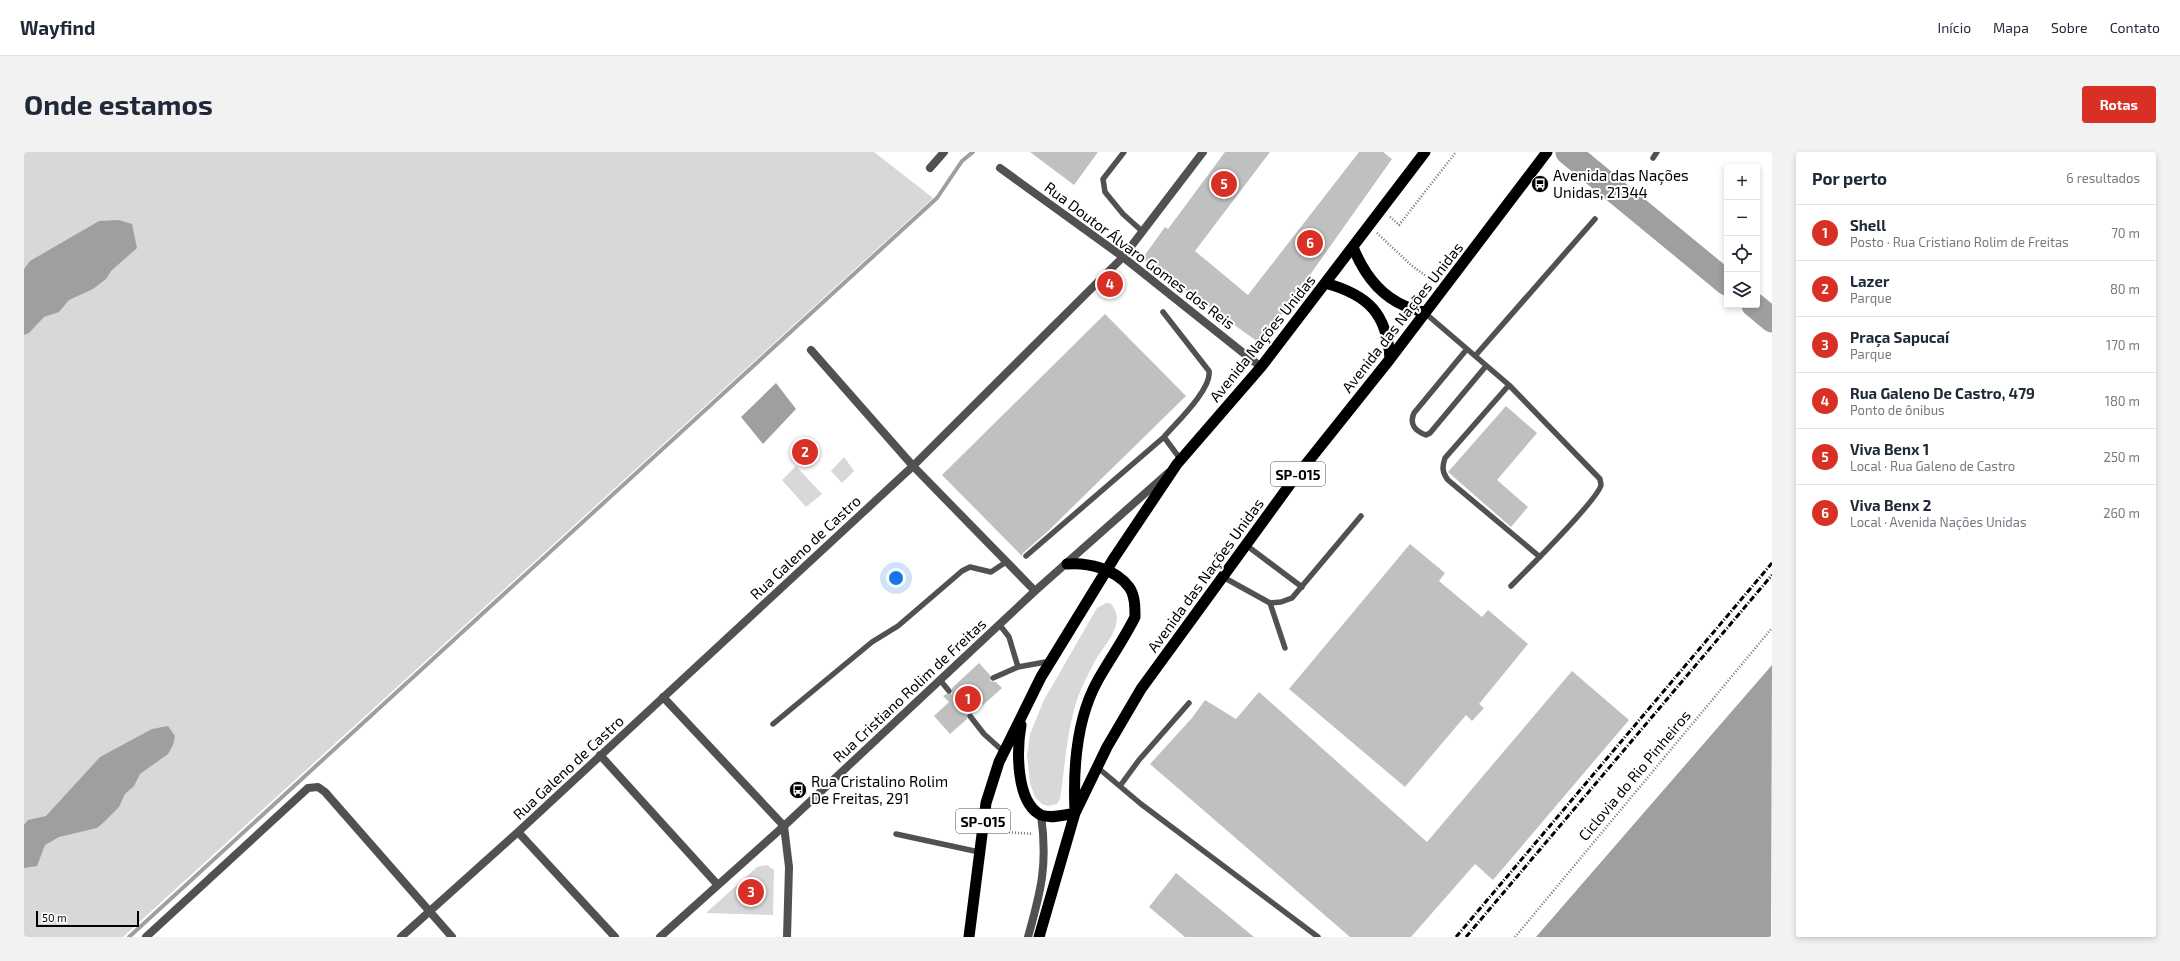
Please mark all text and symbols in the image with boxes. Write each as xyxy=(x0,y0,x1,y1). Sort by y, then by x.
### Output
text: Wayfind xyxy=(20,16,95,39)
text: Início xyxy=(1938,19,1971,36)
text: Mapa xyxy=(1993,19,2029,36)
text: Sobre xyxy=(2051,19,2088,36)
text: Contato xyxy=(2110,19,2160,36)
button: Rotas xyxy=(2082,86,2156,123)
text: Onde estamos xyxy=(24,87,213,121)
map controls xyxy=(1724,164,1760,308)
button: + xyxy=(1724,164,1760,200)
place label: Avenida das Nações Unidas, 21344 xyxy=(1553,166,1689,201)
text: Por perto xyxy=(1812,168,1887,188)
pin: 5 xyxy=(1211,169,1237,199)
text: 6 resultados xyxy=(2066,170,2140,186)
bus stop icon: Avenida das Nações Unidas, 21344 xyxy=(1530,174,1550,194)
street label: Rua Doutor Álvaro Gomes dos Reis xyxy=(1041,178,1239,332)
button: − xyxy=(1724,200,1760,236)
text: Shell xyxy=(1850,216,1886,234)
text: 1 xyxy=(1822,225,1828,241)
text: 70 m xyxy=(2111,225,2140,241)
pin: 6 xyxy=(1297,228,1323,258)
text: Posto · Rua Cristiano Rolim de Freitas xyxy=(1850,234,2069,250)
button: locate xyxy=(1724,236,1760,272)
street label: Avenida das Nações Unidas xyxy=(1338,238,1467,396)
pin: 4 xyxy=(1097,269,1123,299)
street label: Avenida Nações Unidas xyxy=(1205,271,1319,406)
button: layers xyxy=(1724,272,1760,308)
text: Lazer xyxy=(1850,272,1889,290)
text: 2 xyxy=(1821,281,1829,297)
text: 80 m xyxy=(2110,281,2140,297)
text: Parque xyxy=(1850,290,1892,306)
text: Praça Sapucaí xyxy=(1850,328,1949,346)
text: 3 xyxy=(1821,337,1829,353)
text: 170 m xyxy=(2106,337,2140,353)
text: Parque xyxy=(1850,346,1892,362)
text: Rua Galeno De Castro, 479 xyxy=(1850,384,2035,402)
text: 4 xyxy=(1821,393,1829,409)
text: 180 m xyxy=(2105,393,2140,409)
text: Ponto de ônibus xyxy=(1850,402,1945,418)
pin: 2 xyxy=(792,437,818,467)
text: Viva Benx 1 xyxy=(1850,440,1929,458)
text: 5 xyxy=(1821,449,1829,465)
text: 250 m xyxy=(2104,449,2140,465)
text: Local · Rua Galeno de Castro xyxy=(1850,458,2015,474)
road number: SP-015 xyxy=(1271,462,1325,486)
street label: Rua Galeno de Castro xyxy=(746,491,864,603)
street label: Avenida das Nações Unidas xyxy=(1143,495,1268,656)
text: Viva Benx 2 xyxy=(1850,496,1931,514)
text: 6 xyxy=(1821,505,1829,521)
text: 260 m xyxy=(2103,505,2140,521)
text: Local · Avenida Nações Unidas xyxy=(1850,514,2027,530)
your location xyxy=(886,568,906,588)
street label: Rua Cristiano Rolim de Freitas xyxy=(829,614,989,766)
pin: 1 xyxy=(955,684,981,714)
street label: Ciclovia do Rio Pinheiros xyxy=(1574,706,1694,844)
street label: Rua Galeno de Castro xyxy=(509,711,627,823)
place label: Rua Cristalino Rolim De Freitas, 291 xyxy=(811,772,948,807)
bus stop icon: Rua Cristalino Rolim De Freitas, 291 xyxy=(788,780,808,800)
road number: SP-015 xyxy=(956,809,1010,833)
pin: 3 xyxy=(738,877,764,907)
scale bar xyxy=(36,909,139,928)
text: 50 m xyxy=(42,911,67,924)

